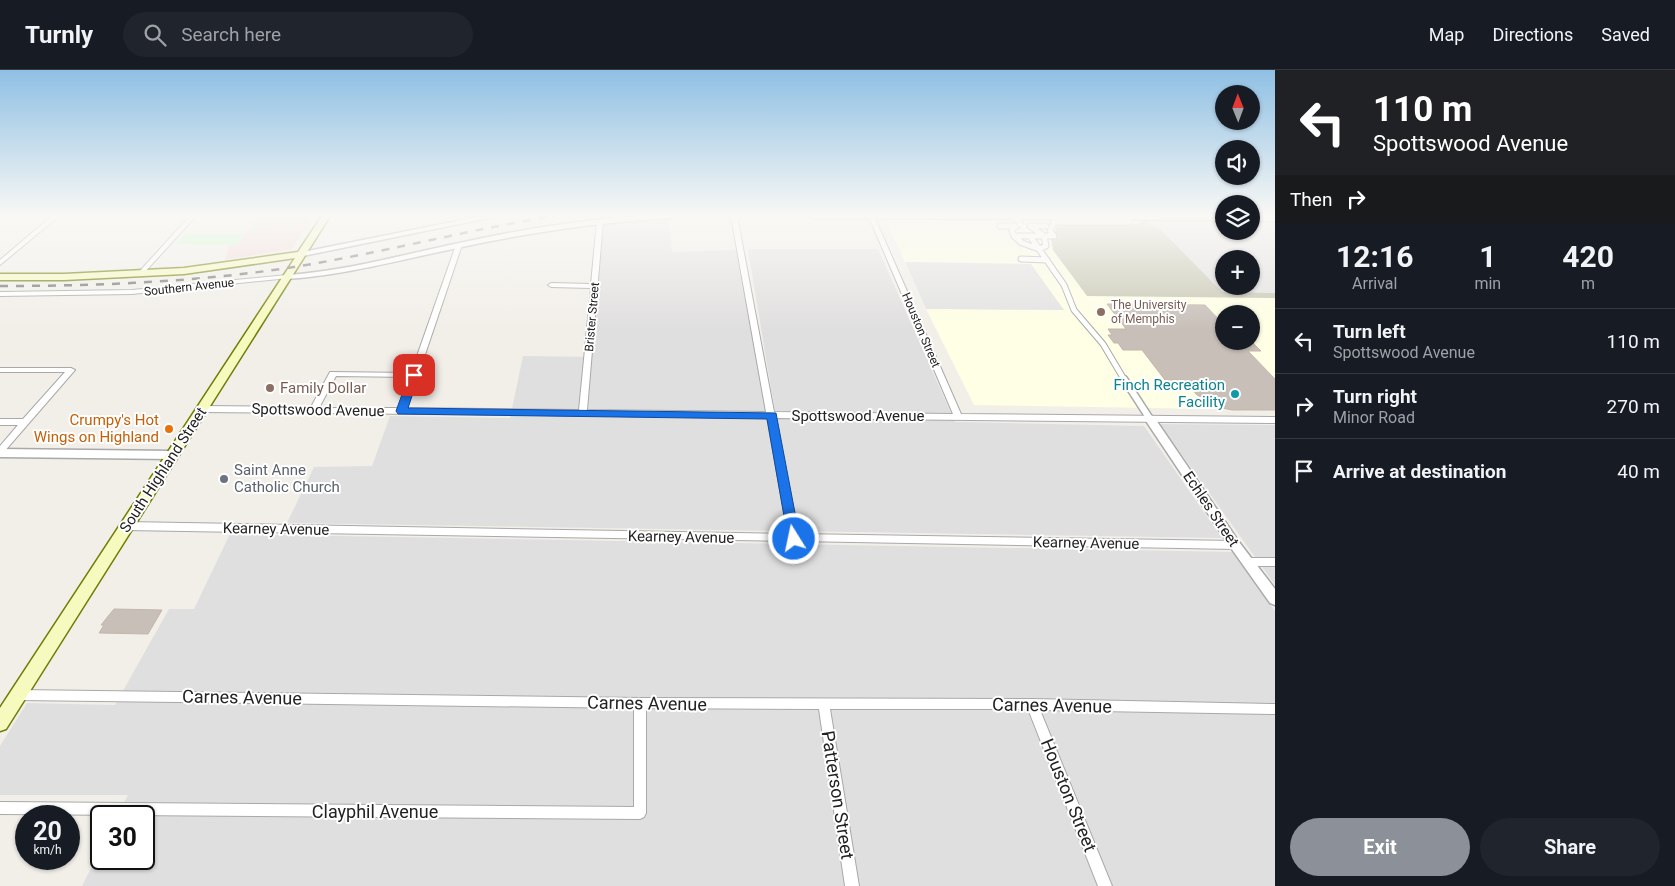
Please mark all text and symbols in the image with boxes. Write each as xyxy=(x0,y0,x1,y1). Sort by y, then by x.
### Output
search box xyxy=(123,12,473,57)
text: Turnly xyxy=(25,21,93,49)
icon: search xyxy=(141,21,169,49)
text: Search here xyxy=(181,23,281,46)
text: Map xyxy=(1429,24,1464,45)
text: Directions xyxy=(1492,24,1573,45)
text: Saved xyxy=(1601,24,1650,45)
north arrow xyxy=(1215,85,1260,130)
map controls xyxy=(1215,85,1260,350)
text: 110 m xyxy=(1373,89,1472,130)
icon: left xyxy=(1290,90,1355,155)
text: Spottswood Avenue xyxy=(1373,131,1568,156)
button: sound xyxy=(1215,140,1260,185)
icon: right xyxy=(1342,185,1370,213)
text: Then xyxy=(1290,188,1332,211)
button: layers xyxy=(1215,195,1260,240)
text: 12:16 xyxy=(1336,239,1413,274)
text: 1 xyxy=(1479,239,1496,274)
text: 420 xyxy=(1562,239,1614,274)
button: + xyxy=(1215,250,1260,295)
text: Arrival xyxy=(1352,274,1397,293)
text: min xyxy=(1474,274,1501,293)
text: m xyxy=(1581,274,1595,293)
street label: Southern Avenue xyxy=(143,275,235,299)
street label: Brister Street xyxy=(582,282,602,352)
street label: Houston Street xyxy=(899,290,943,370)
place label: The University of Memphis xyxy=(1111,298,1187,326)
button: − xyxy=(1215,305,1260,350)
marker: The University of Memphis xyxy=(1095,306,1107,318)
text: Turn left xyxy=(1333,320,1406,343)
icon: left xyxy=(1290,327,1318,355)
text: 110 m xyxy=(1607,330,1660,353)
text: Spottswood Avenue xyxy=(1333,343,1475,362)
pin xyxy=(393,354,435,396)
icon: arrive xyxy=(400,361,428,389)
place label: Finch Recreation Facility xyxy=(1113,376,1225,411)
place label: Family Dollar xyxy=(280,379,366,397)
marker: Family Dollar xyxy=(264,382,276,394)
text: Turn right xyxy=(1333,385,1417,408)
marker: Finch Recreation Facility xyxy=(1229,388,1241,400)
icon: right xyxy=(1290,392,1318,420)
text: 270 m xyxy=(1607,395,1660,418)
street label: Spottswood Avenue xyxy=(251,400,385,420)
street label: South Highland Street xyxy=(116,404,210,536)
street label: Spottswood Avenue xyxy=(791,407,925,425)
text: Minor Road xyxy=(1333,408,1415,427)
place label: Crumpy's Hot Wings on Highland xyxy=(34,411,159,446)
marker: Crumpy's Hot Wings on Highland xyxy=(163,423,175,435)
icon: arrive xyxy=(1290,457,1318,485)
text: Arrive at destination xyxy=(1333,460,1506,483)
text: 40 m xyxy=(1617,460,1660,483)
place label: Saint Anne Catholic Church xyxy=(234,461,340,496)
street label: Echles Street xyxy=(1179,468,1243,550)
marker: Saint Anne Catholic Church xyxy=(218,473,230,485)
position arrow xyxy=(767,512,819,564)
street label: Kearney Avenue xyxy=(223,519,329,539)
street label: Kearney Avenue xyxy=(628,527,734,547)
street label: Kearney Avenue xyxy=(1033,533,1139,553)
street label: Carnes Avenue xyxy=(182,685,302,709)
street label: Carnes Avenue xyxy=(587,691,707,715)
street label: Carnes Avenue xyxy=(992,693,1112,717)
street label: Patterson Street xyxy=(817,729,859,861)
street label: Houston Street xyxy=(1037,735,1101,855)
street label: Clayphil Avenue xyxy=(312,801,438,822)
speed limit sign: 30 xyxy=(90,805,155,870)
text: 20 xyxy=(33,817,62,846)
button: Exit xyxy=(1290,818,1470,876)
button: Share xyxy=(1480,818,1660,876)
text: km/h xyxy=(33,843,62,857)

